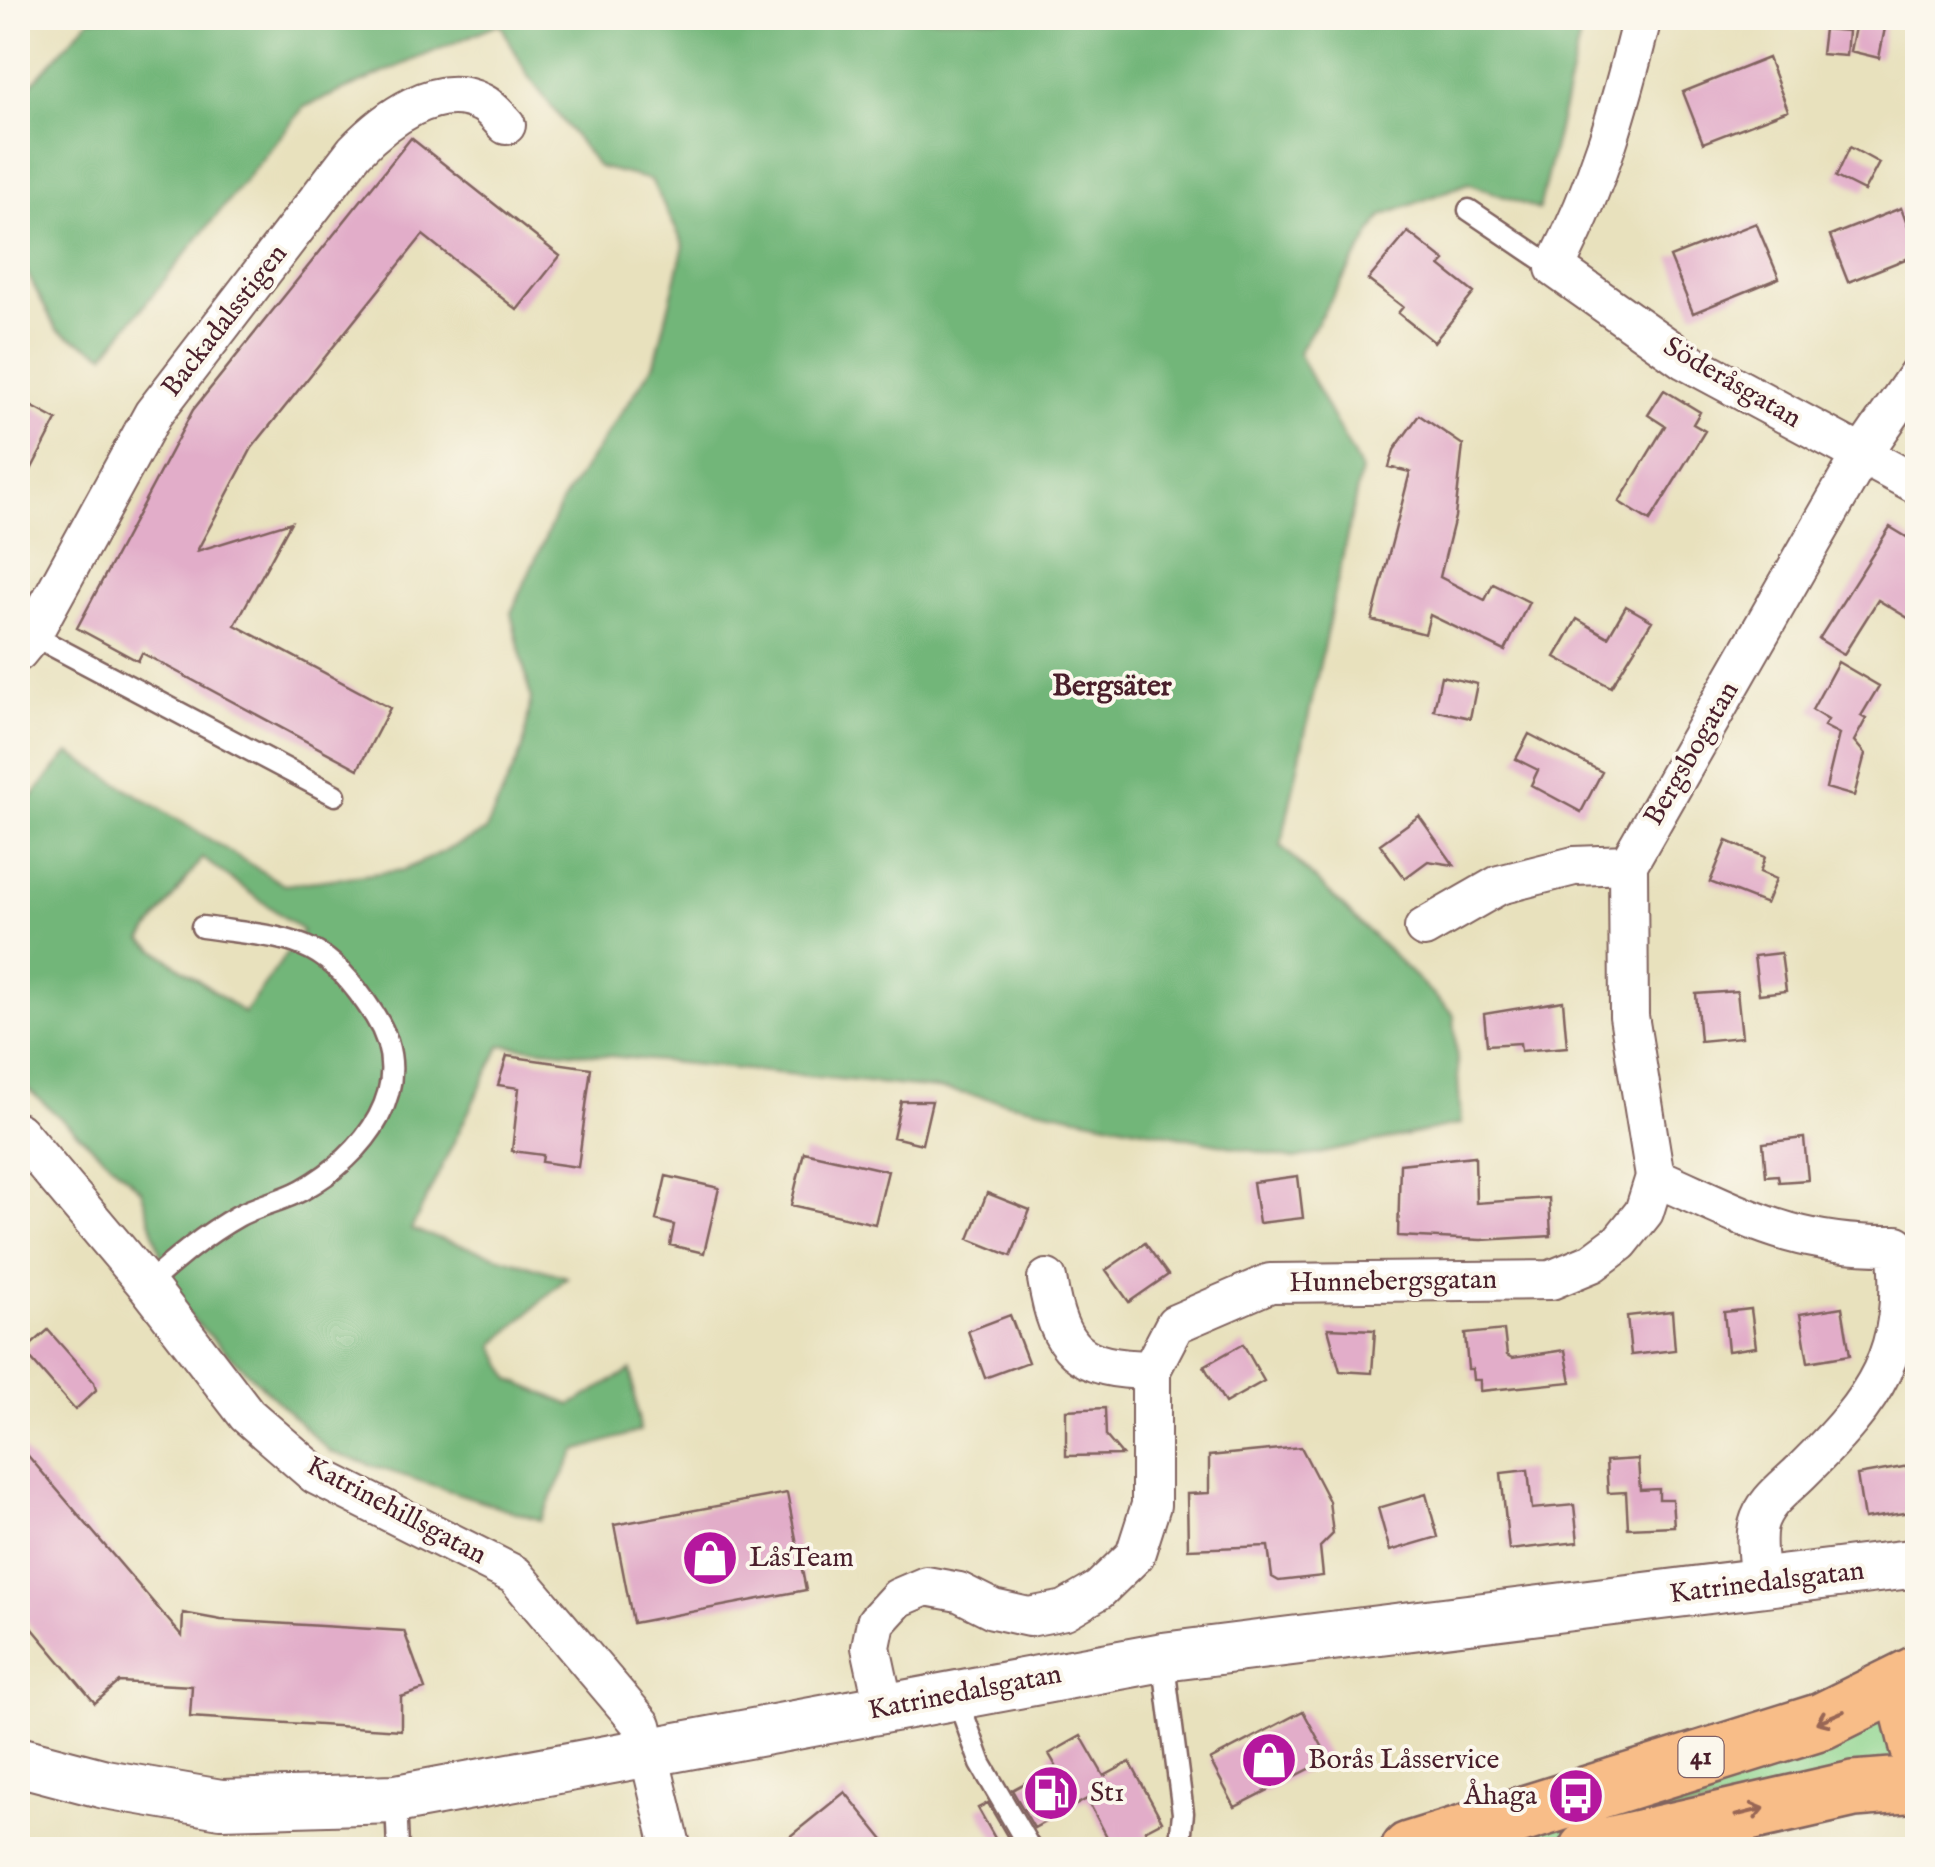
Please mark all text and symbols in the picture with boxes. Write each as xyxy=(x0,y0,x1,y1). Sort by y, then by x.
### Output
street label: Backadalsstigen xyxy=(155,238,296,404)
street label: Söderåsgatan xyxy=(1657,330,1807,437)
district label: Bergsäter xyxy=(1052,668,1173,706)
street label: Bergsbogatan xyxy=(1637,676,1747,832)
street label: Hunnebergsgatan xyxy=(1289,1263,1497,1301)
street label: Katrinehillsgatan xyxy=(300,1449,492,1573)
shop icon: LåsTeam xyxy=(680,1528,740,1588)
place label: LåsTeam xyxy=(749,1541,854,1576)
street label: Katrinedalsgatan xyxy=(1668,1554,1866,1612)
street label: Katrinedalsgatan xyxy=(865,1657,1065,1729)
one-way arrow xyxy=(1815,1709,1846,1727)
shop icon: Borås Låsservice xyxy=(1239,1730,1299,1790)
road number: 41 xyxy=(1678,1737,1724,1777)
place label: Borås Låsservice xyxy=(1308,1743,1500,1778)
fuel station icon: St1 xyxy=(1021,1763,1081,1823)
bus stop icon: Åhaga xyxy=(1546,1766,1606,1826)
place label: St1 xyxy=(1090,1776,1124,1811)
place label: Åhaga xyxy=(1463,1778,1538,1814)
one-way arrow xyxy=(1733,1802,1765,1820)

